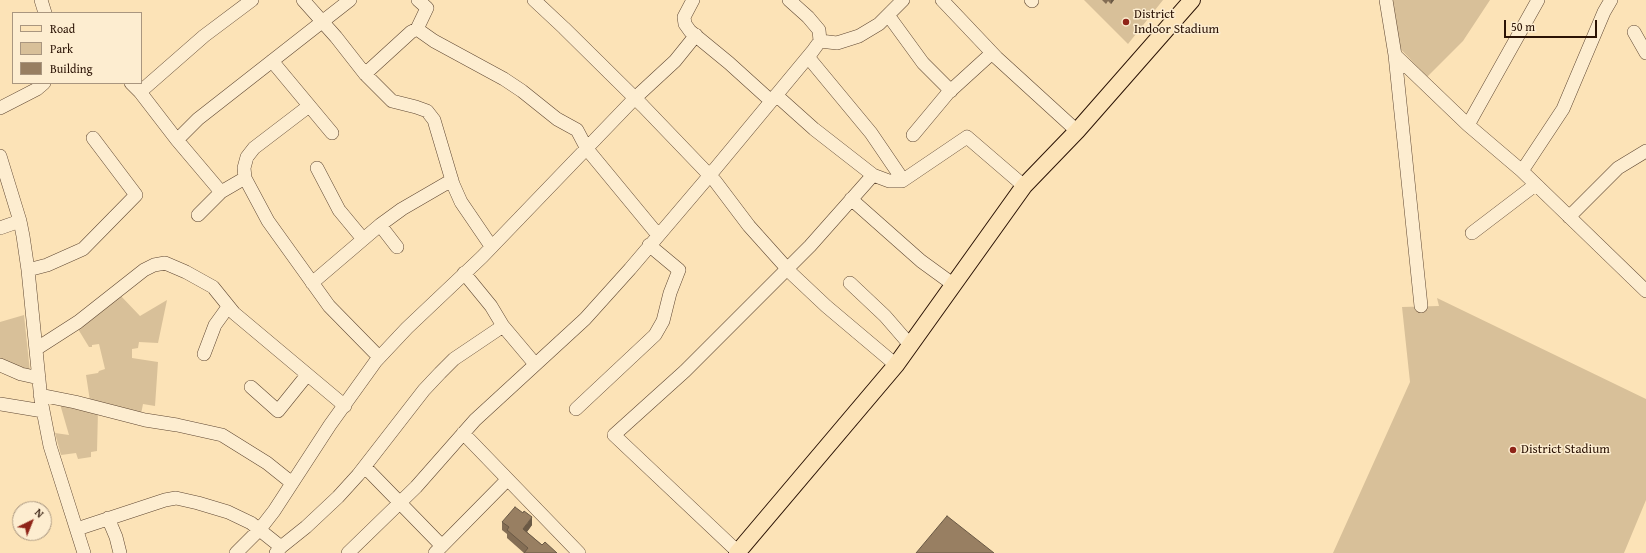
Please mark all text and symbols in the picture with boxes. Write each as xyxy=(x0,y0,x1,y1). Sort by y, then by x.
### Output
place label: District Indoor Stadium xyxy=(1134,7,1219,38)
legend xyxy=(12,12,142,84)
scale bar xyxy=(1506,12,1599,38)
marker: District Indoor Stadium xyxy=(1121,17,1131,27)
text: 50 m xyxy=(1511,18,1535,35)
text: Road xyxy=(50,20,75,37)
text: Park xyxy=(50,40,73,57)
text: Building xyxy=(50,60,93,77)
place label: District Stadium xyxy=(1521,442,1610,458)
marker: District Stadium xyxy=(1508,445,1518,455)
north arrow xyxy=(12,501,52,541)
text: N xyxy=(31,505,48,521)

